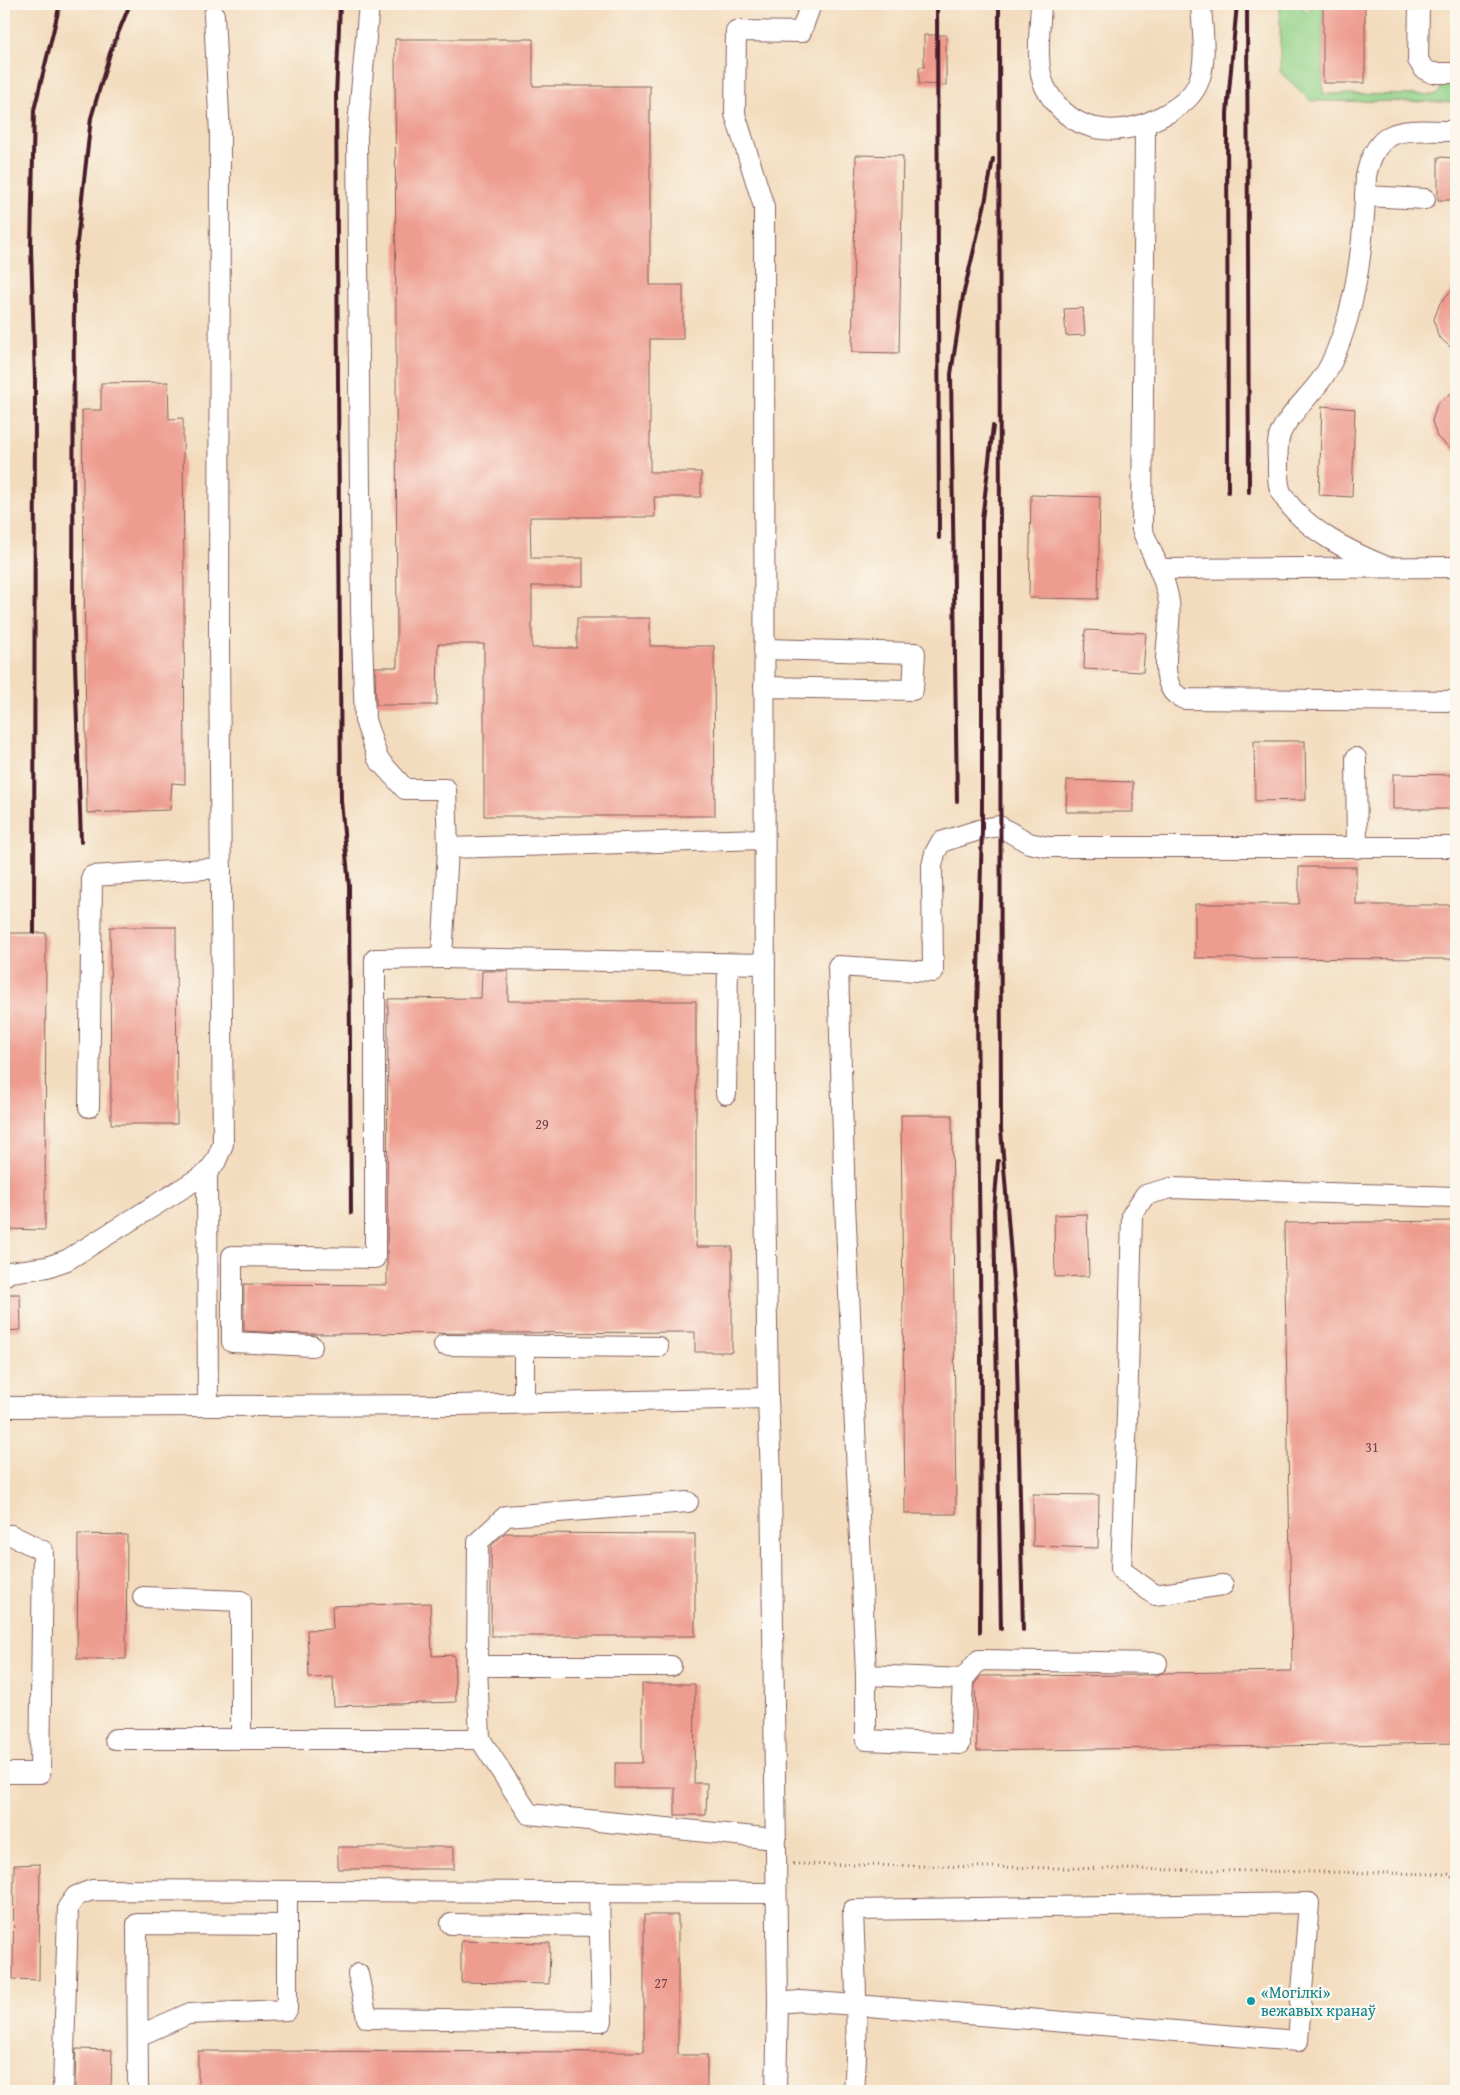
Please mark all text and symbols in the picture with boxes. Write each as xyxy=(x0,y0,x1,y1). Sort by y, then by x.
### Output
house number: 29 xyxy=(535,1114,549,1134)
house number: 31 xyxy=(1365,1437,1379,1457)
house number: 27 xyxy=(654,1973,668,1993)
place label: «Могілкі» вежавых кранаў xyxy=(1261,1980,1376,2022)
marker: «Могілкі» вежавых кранаў xyxy=(1245,1995,1257,2007)

